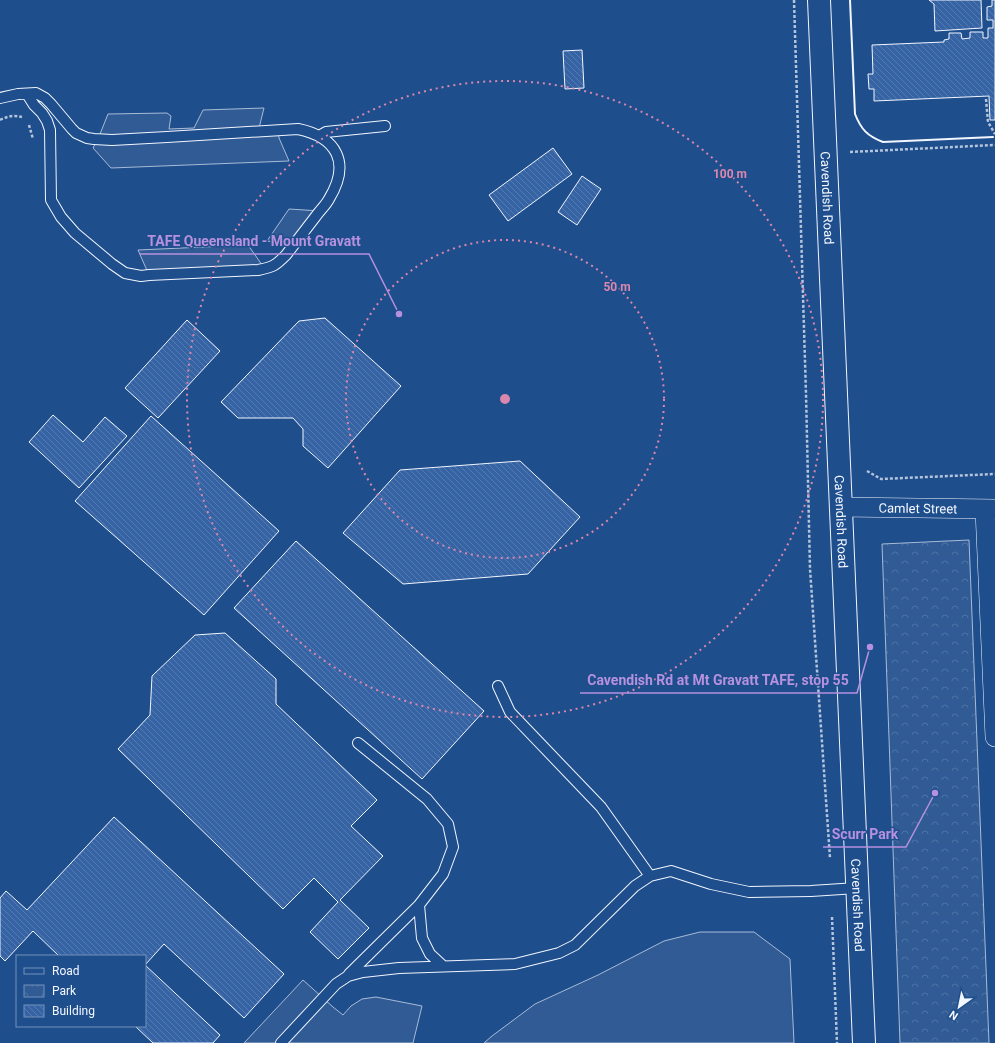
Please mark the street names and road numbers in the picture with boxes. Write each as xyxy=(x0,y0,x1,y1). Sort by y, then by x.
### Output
street label: Cavendish Road xyxy=(818,151,837,245)
street label: Cavendish Road xyxy=(832,475,851,568)
street label: Camlet Street xyxy=(878,500,958,516)
street label: Cavendish Road xyxy=(849,858,868,952)

